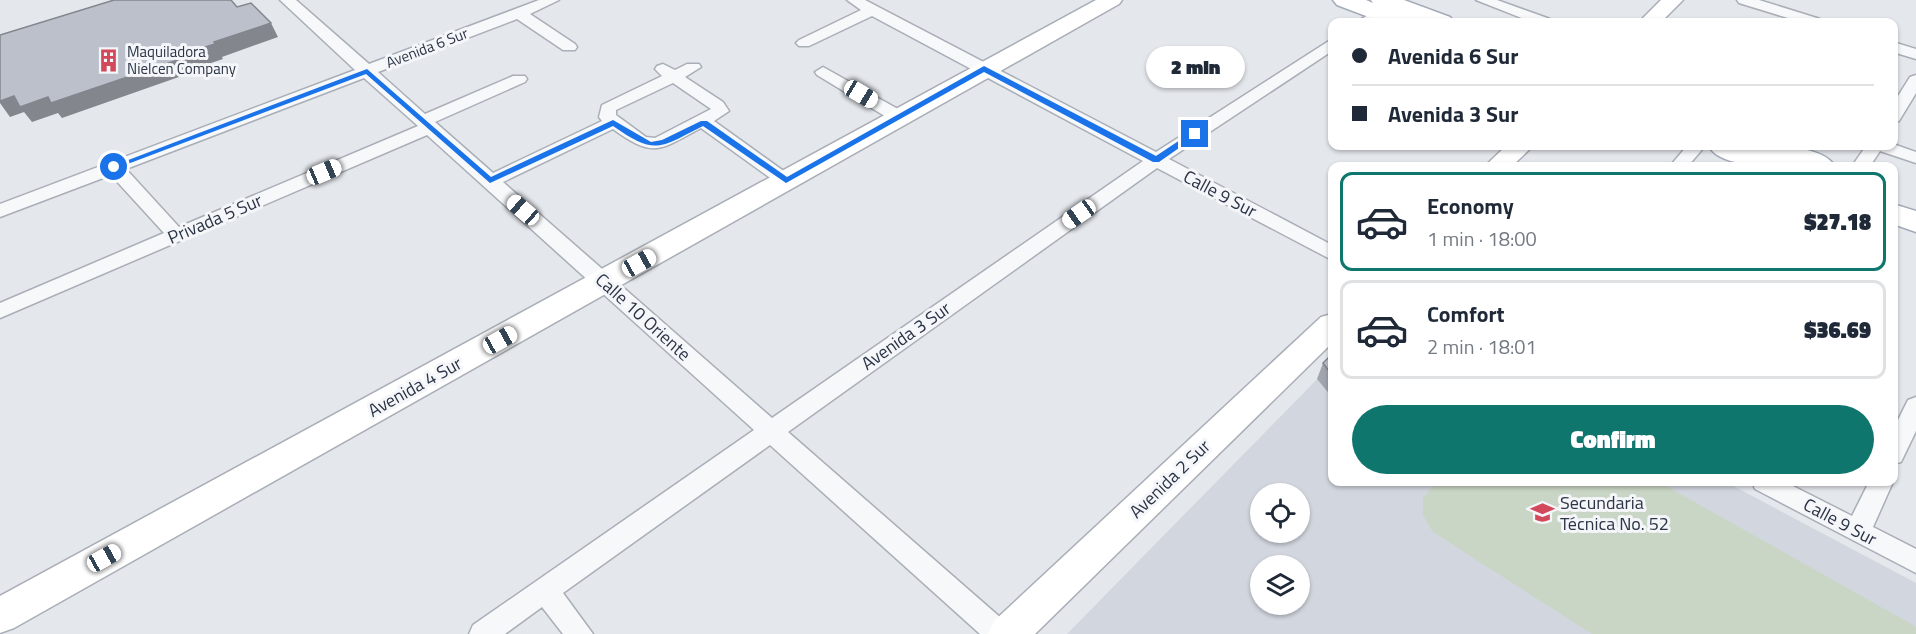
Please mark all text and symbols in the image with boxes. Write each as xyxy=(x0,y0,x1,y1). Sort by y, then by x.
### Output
street label: Avenida 6 Sur xyxy=(382,21,471,74)
text: Avenida 6 Sur xyxy=(1388,39,1518,73)
place label: Maquiladora Nielcen Company xyxy=(127,40,236,80)
callout: 2 min xyxy=(1146,47,1244,89)
building icon: Maquiladora Nielcen Company xyxy=(96,48,122,74)
text: 2 min xyxy=(1171,51,1220,82)
car xyxy=(841,77,881,111)
text: Avenida 3 Sur xyxy=(1388,97,1518,131)
route end xyxy=(1181,120,1208,147)
route start xyxy=(100,153,127,180)
car xyxy=(304,157,344,187)
street label: Calle 9 Sur xyxy=(1179,163,1262,224)
street label: Privada 5 Sur xyxy=(163,186,266,251)
text: Economy xyxy=(1427,189,1514,223)
car xyxy=(504,191,542,229)
icon: car xyxy=(1355,195,1409,249)
car xyxy=(1059,196,1099,232)
text: $27.18 xyxy=(1804,205,1871,239)
text: 1 min · 18:00 xyxy=(1427,223,1537,254)
car xyxy=(619,246,659,280)
street label: Calle 10 Oriente xyxy=(590,266,697,367)
street label: Avenida 3 Sur xyxy=(856,295,956,376)
text: Comfort xyxy=(1427,297,1505,331)
icon: car xyxy=(1355,303,1409,357)
text: $36.69 xyxy=(1804,313,1871,347)
car xyxy=(480,323,520,357)
text: 2 min · 18:01 xyxy=(1427,331,1537,362)
street label: Avenida 4 Sur xyxy=(363,350,467,424)
button: Confirm xyxy=(1352,405,1874,474)
street label: Avenida 2 Sur xyxy=(1123,433,1216,524)
map controls xyxy=(1250,483,1310,615)
button: locate xyxy=(1250,483,1310,543)
place label: Secundaria Técnica No. 52 xyxy=(1560,489,1669,537)
street label: Calle 9 Sur xyxy=(1799,491,1882,552)
school or university icon: Secundaria Técnica No. 52 xyxy=(1529,500,1555,526)
car xyxy=(84,541,124,575)
button: layers xyxy=(1250,555,1310,615)

